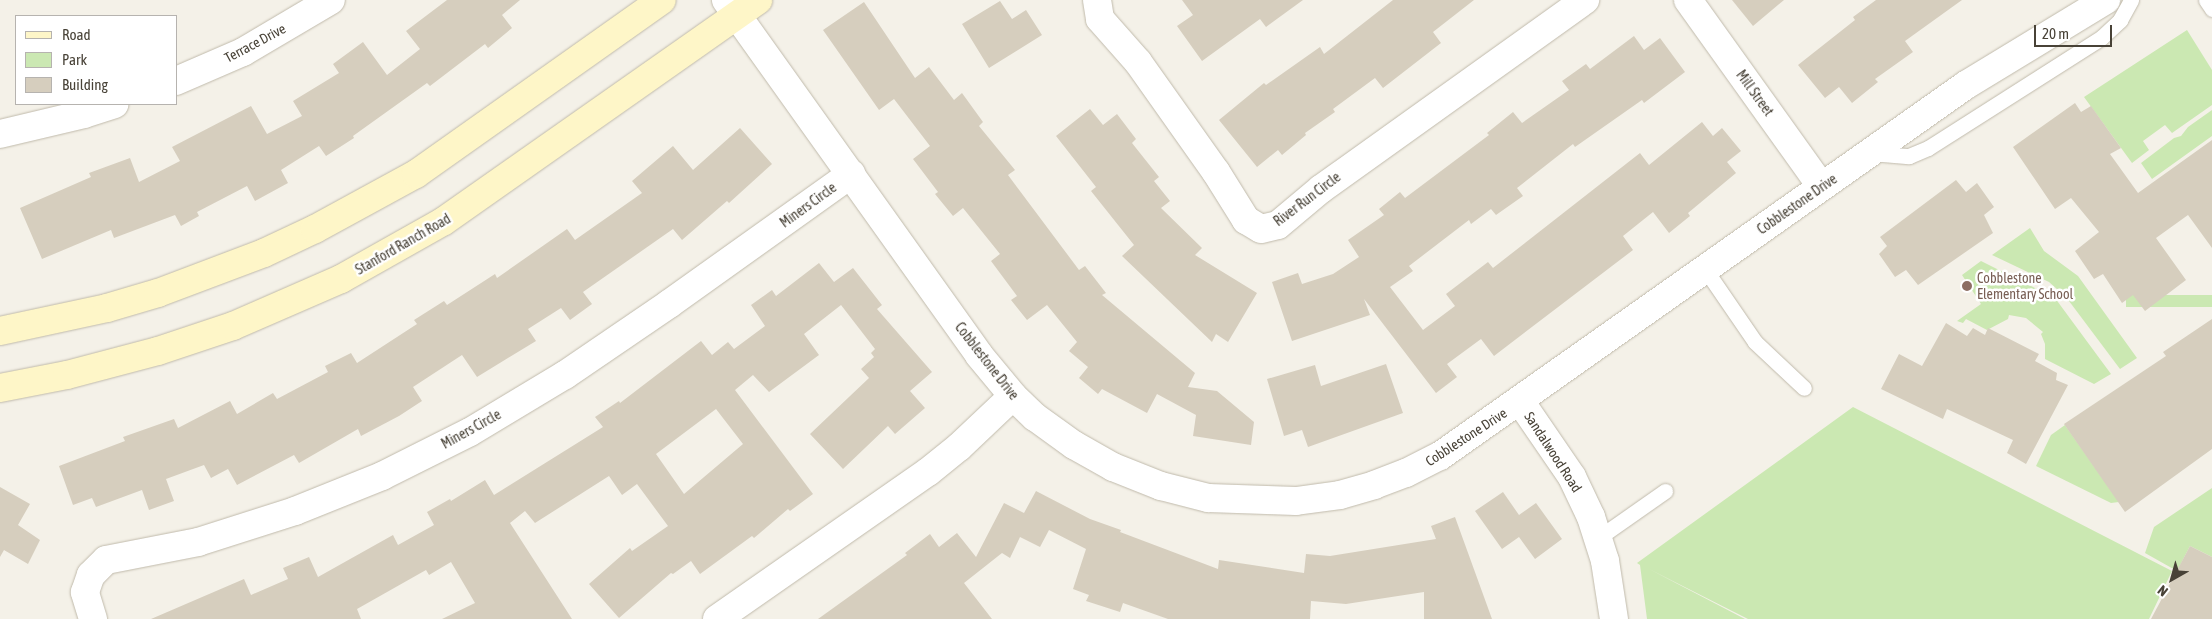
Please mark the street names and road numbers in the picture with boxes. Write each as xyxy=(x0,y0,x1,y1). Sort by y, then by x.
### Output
street label: Terrace Drive xyxy=(222,20,288,66)
street label: Mill Street xyxy=(1733,67,1777,119)
street label: River Run Circle xyxy=(1270,168,1344,230)
street label: Cobblestone Drive xyxy=(1754,170,1840,238)
street label: Miners Circle xyxy=(777,179,839,231)
street label: Stanford Ranch Road xyxy=(352,210,454,278)
street label: Cobblestone Drive xyxy=(952,319,1022,403)
street label: Cobblestone Drive xyxy=(1422,404,1510,470)
street label: Miners Circle xyxy=(438,406,504,452)
street label: Sandalwood Road xyxy=(1521,409,1585,495)

